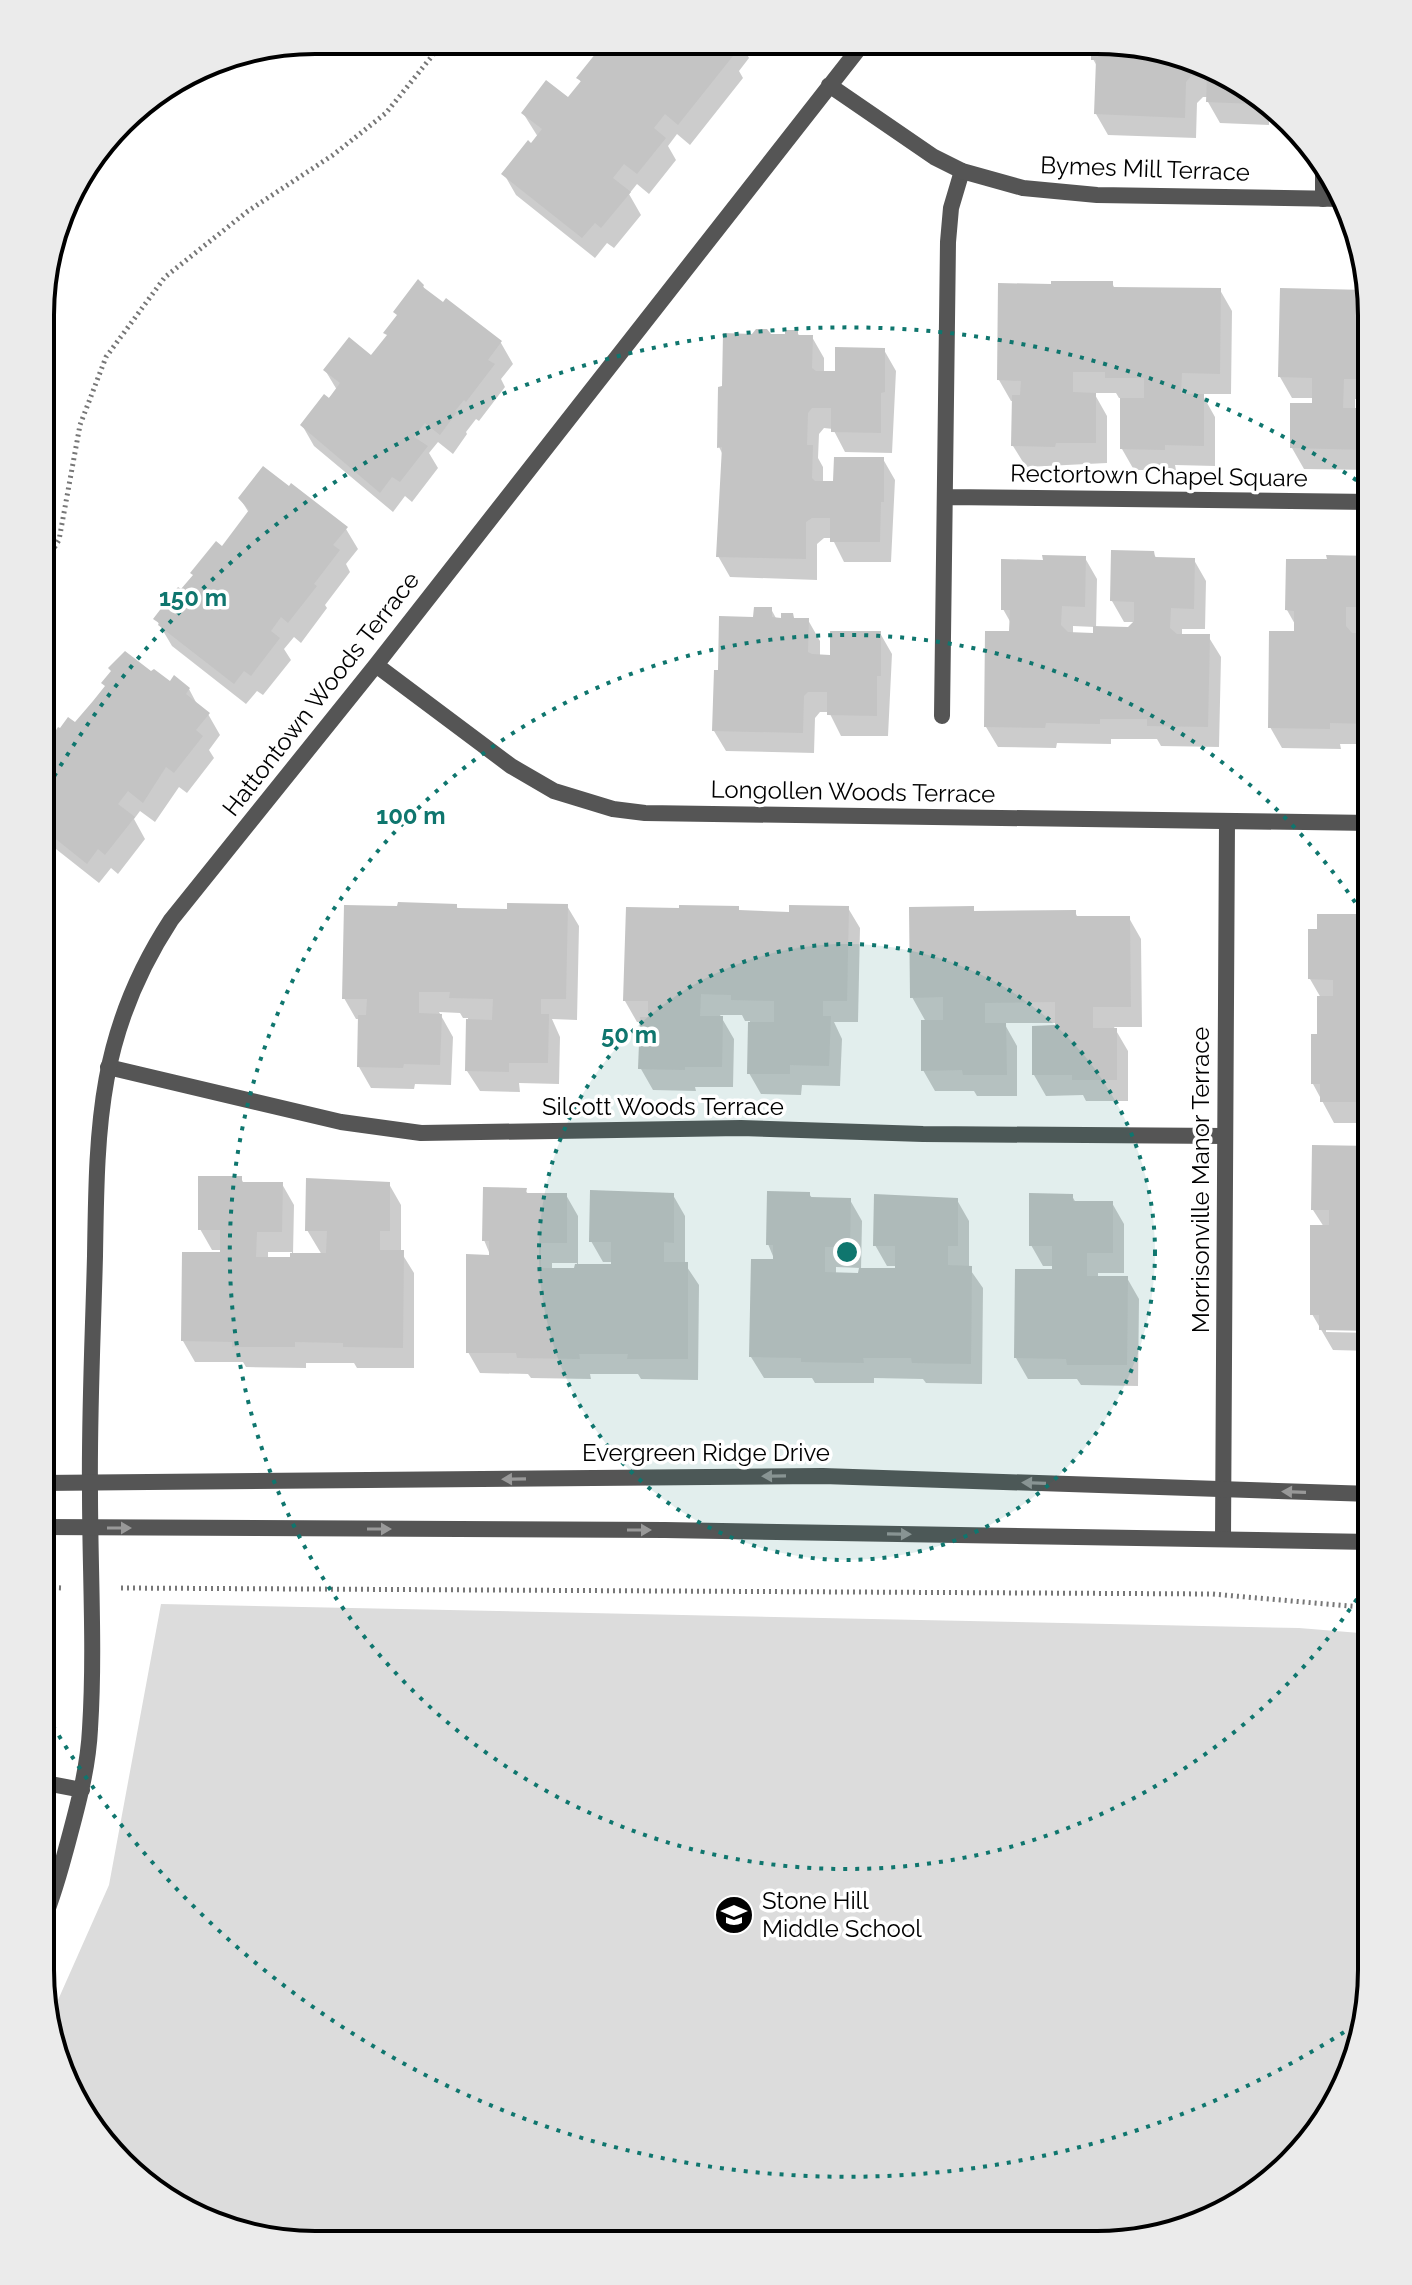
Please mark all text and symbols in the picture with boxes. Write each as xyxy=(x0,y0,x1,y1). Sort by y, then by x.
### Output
street label: Bymes Mill Terrace xyxy=(1040,150,1250,187)
street label: Rectortown Chapel Square xyxy=(1010,458,1308,493)
street label: Hattontown Woods Terrace xyxy=(216,566,425,822)
text: 150 m xyxy=(159,583,227,612)
street label: Longollen Woods Terrace xyxy=(710,775,996,808)
text: 100 m xyxy=(376,801,446,830)
text: 50 m xyxy=(601,1020,657,1049)
street label: Morrisonville Manor Terrace xyxy=(1186,1027,1215,1333)
street label: Silcott Woods Terrace xyxy=(542,1092,784,1121)
centre of rings xyxy=(833,1238,861,1266)
street label: Evergreen Ridge Drive xyxy=(582,1438,830,1467)
one-way arrow xyxy=(761,1470,786,1482)
one-way arrow xyxy=(501,1473,526,1485)
one-way arrow xyxy=(1021,1476,1046,1489)
one-way arrow xyxy=(1281,1485,1306,1498)
one-way arrow xyxy=(107,1522,132,1534)
one-way arrow xyxy=(367,1523,392,1535)
one-way arrow xyxy=(627,1524,652,1536)
one-way arrow xyxy=(887,1527,912,1540)
place label: Stone Hill Middle School xyxy=(762,1886,922,1943)
school or university icon: Stone Hill Middle School xyxy=(713,1894,755,1936)

